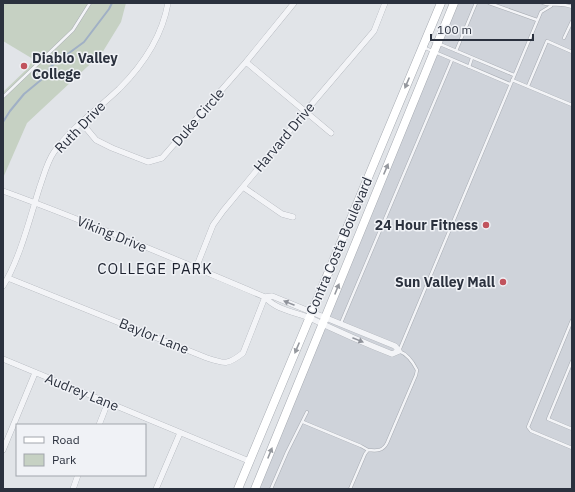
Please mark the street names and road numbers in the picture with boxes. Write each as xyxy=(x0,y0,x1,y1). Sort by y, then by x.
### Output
street label: Duke Circle xyxy=(168,84,228,150)
street label: Ruth Drive xyxy=(51,97,109,157)
street label: Harvard Drive xyxy=(250,98,319,176)
street label: Contra Costa Boulevard xyxy=(302,174,376,318)
street label: Viking Drive xyxy=(74,212,150,256)
street label: Baylor Lane xyxy=(116,314,192,358)
street label: Audrey Lane xyxy=(42,369,122,415)

